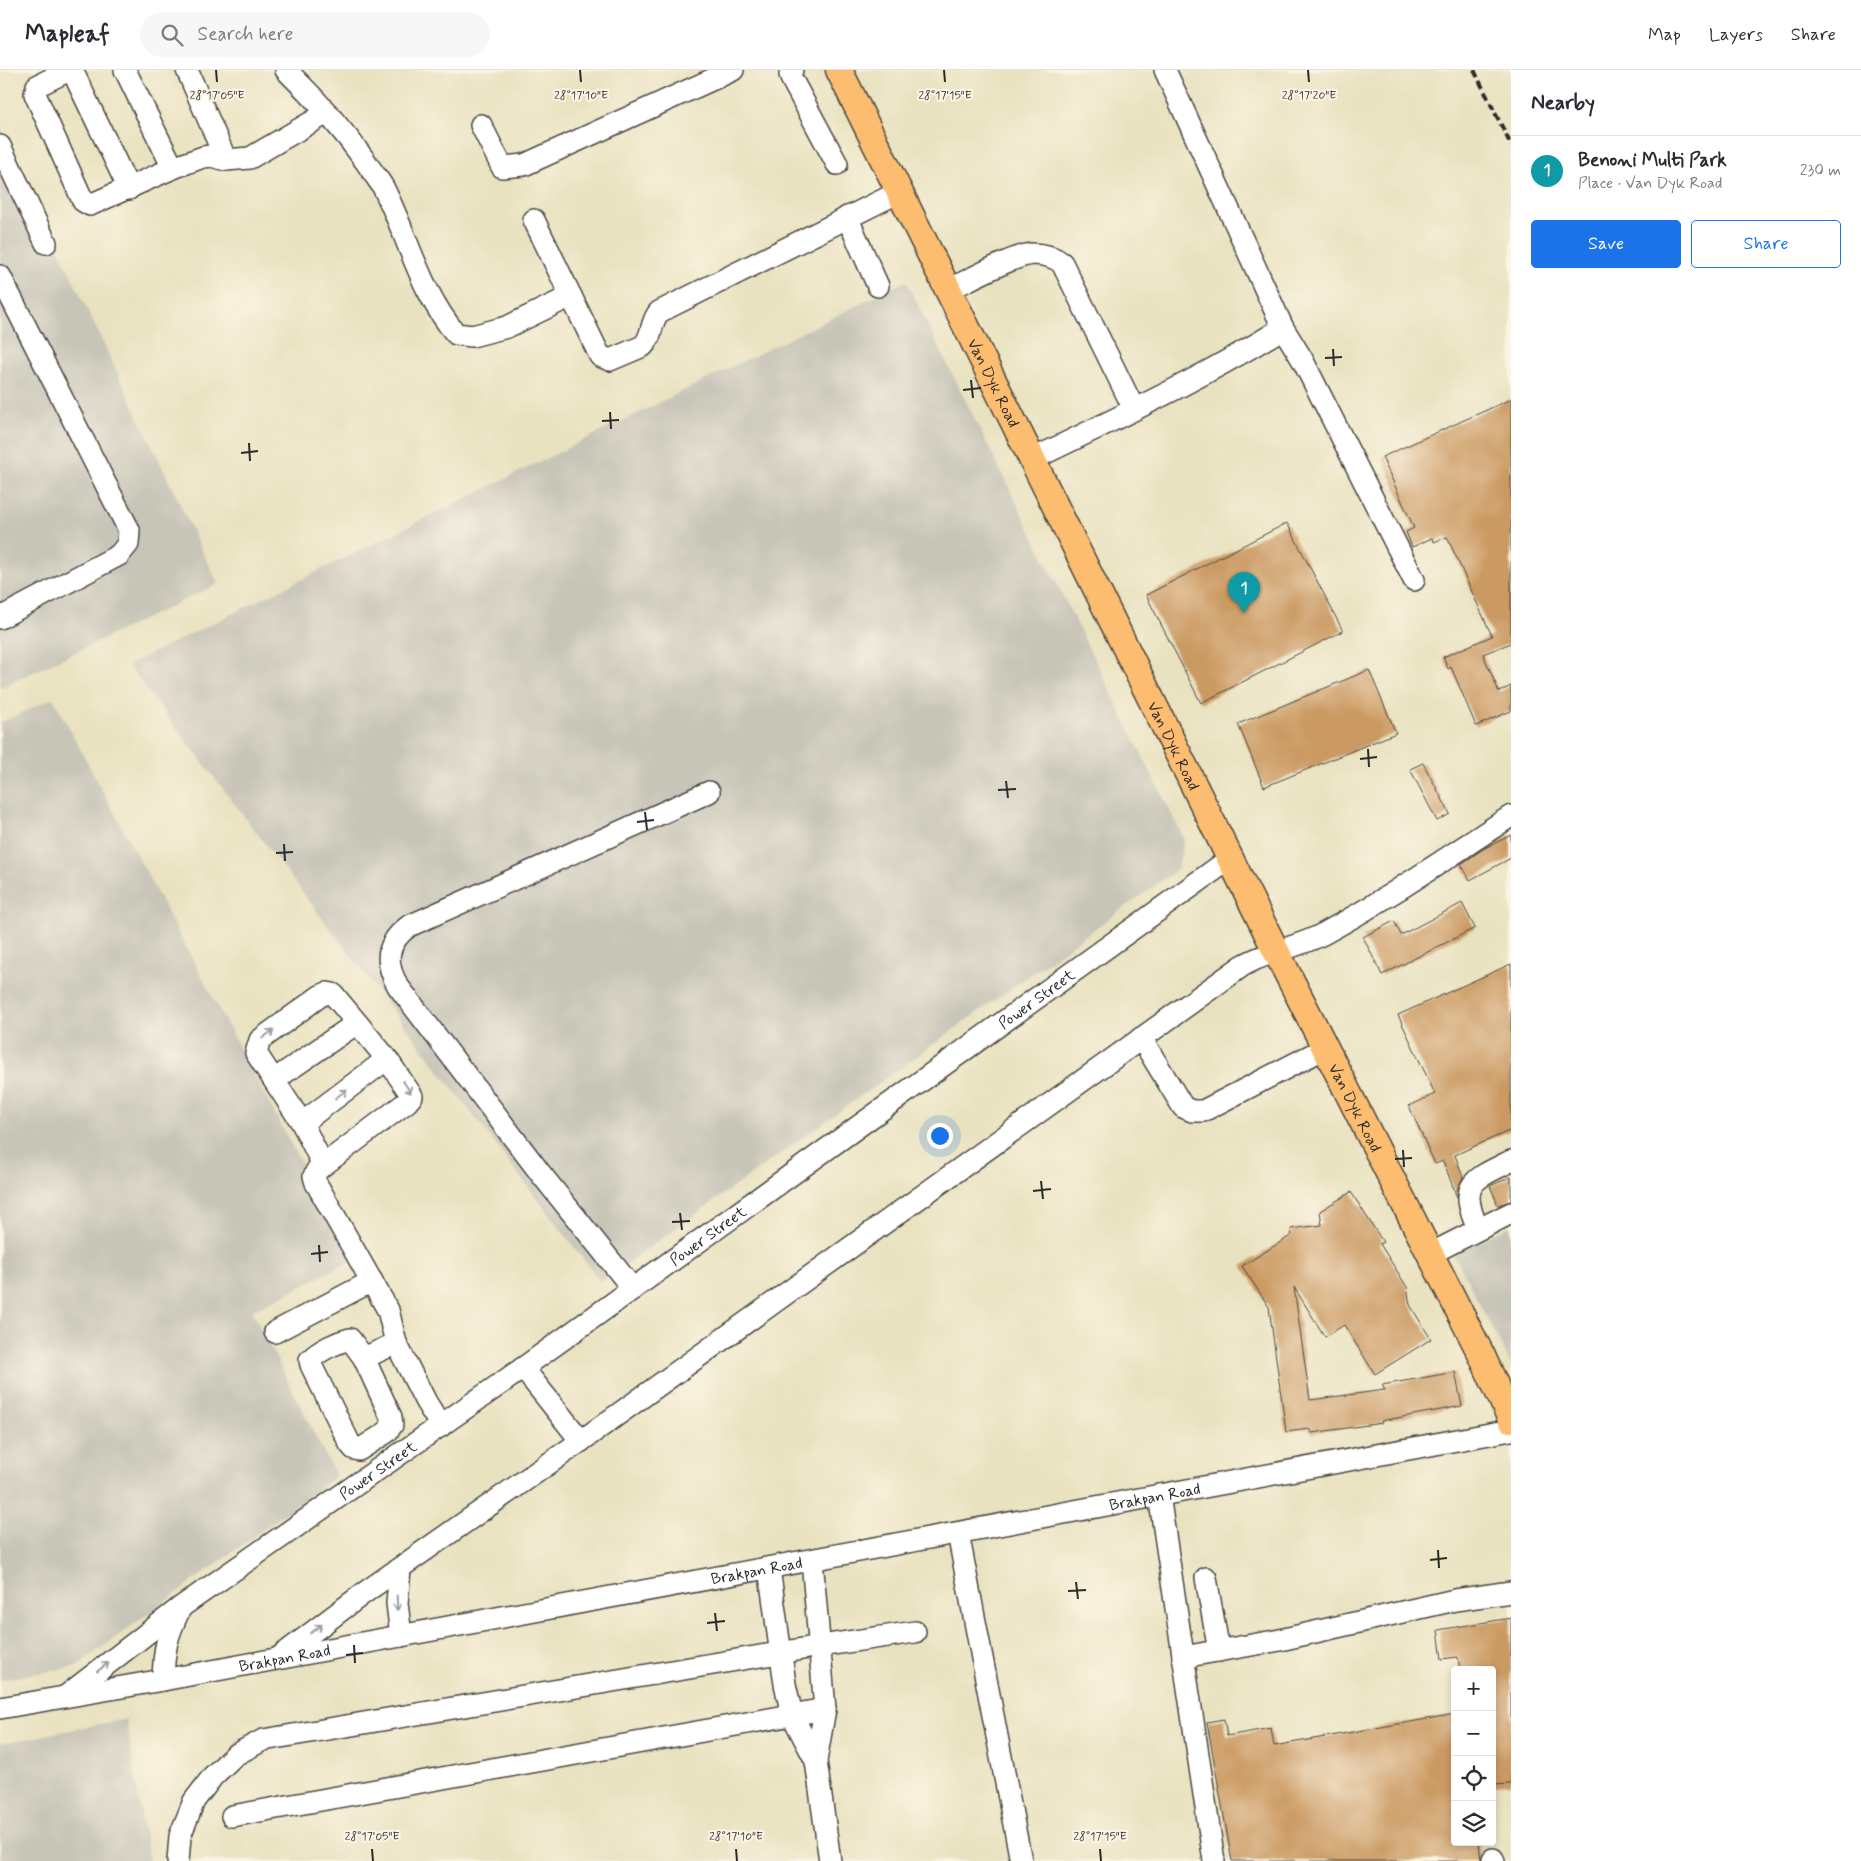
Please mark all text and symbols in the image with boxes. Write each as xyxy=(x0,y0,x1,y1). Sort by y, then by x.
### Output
search box xyxy=(140,12,490,57)
text: Mapleaf xyxy=(25,19,110,50)
icon: search xyxy=(158,21,186,49)
text: Search here xyxy=(198,22,293,47)
text: Map xyxy=(1648,23,1681,47)
text: Layers xyxy=(1709,23,1763,47)
text: Share xyxy=(1791,23,1836,47)
text: 28°17'05"E xyxy=(190,88,244,104)
text: 28°17'10"E xyxy=(554,88,608,104)
text: 28°17'15"E xyxy=(918,88,972,104)
text: 28°17'20"E xyxy=(1282,88,1336,104)
text: Nearby xyxy=(1531,89,1595,117)
text: Benoni Multi Park xyxy=(1578,148,1727,173)
text: 1 xyxy=(1543,160,1551,181)
text: 230 m xyxy=(1800,160,1841,181)
text: Place · Van Dyk Road xyxy=(1578,173,1722,194)
button: Save xyxy=(1531,220,1681,268)
button: Share xyxy=(1691,220,1841,268)
street label: Van Dyk Road xyxy=(962,335,1024,431)
pin: 1 xyxy=(1228,572,1260,613)
street label: Van Dyk Road xyxy=(1142,698,1204,794)
street label: Power Street xyxy=(994,965,1080,1034)
one-way arrow xyxy=(261,1029,274,1040)
street label: Van Dyk Road xyxy=(1323,1060,1386,1156)
one-way arrow xyxy=(401,1080,412,1094)
one-way arrow xyxy=(334,1089,348,1099)
your location xyxy=(927,1123,953,1149)
street label: Power Street xyxy=(666,1201,751,1271)
street label: Power Street xyxy=(335,1436,422,1505)
street label: Brakpan Road xyxy=(1108,1479,1202,1516)
street label: Brakpan Road xyxy=(709,1553,804,1590)
one-way arrow xyxy=(393,1594,402,1610)
one-way arrow xyxy=(309,1624,322,1635)
street label: Brakpan Road xyxy=(237,1640,332,1678)
one-way arrow xyxy=(96,1662,110,1672)
map controls xyxy=(1451,1666,1496,1846)
button: + xyxy=(1451,1666,1496,1711)
button: − xyxy=(1451,1711,1496,1756)
button: locate xyxy=(1451,1756,1496,1801)
button: layers xyxy=(1451,1801,1496,1846)
text: 28°17'05"E xyxy=(345,1829,399,1845)
text: 28°17'10"E xyxy=(709,1829,763,1845)
text: 28°17'15"E xyxy=(1073,1829,1127,1845)

